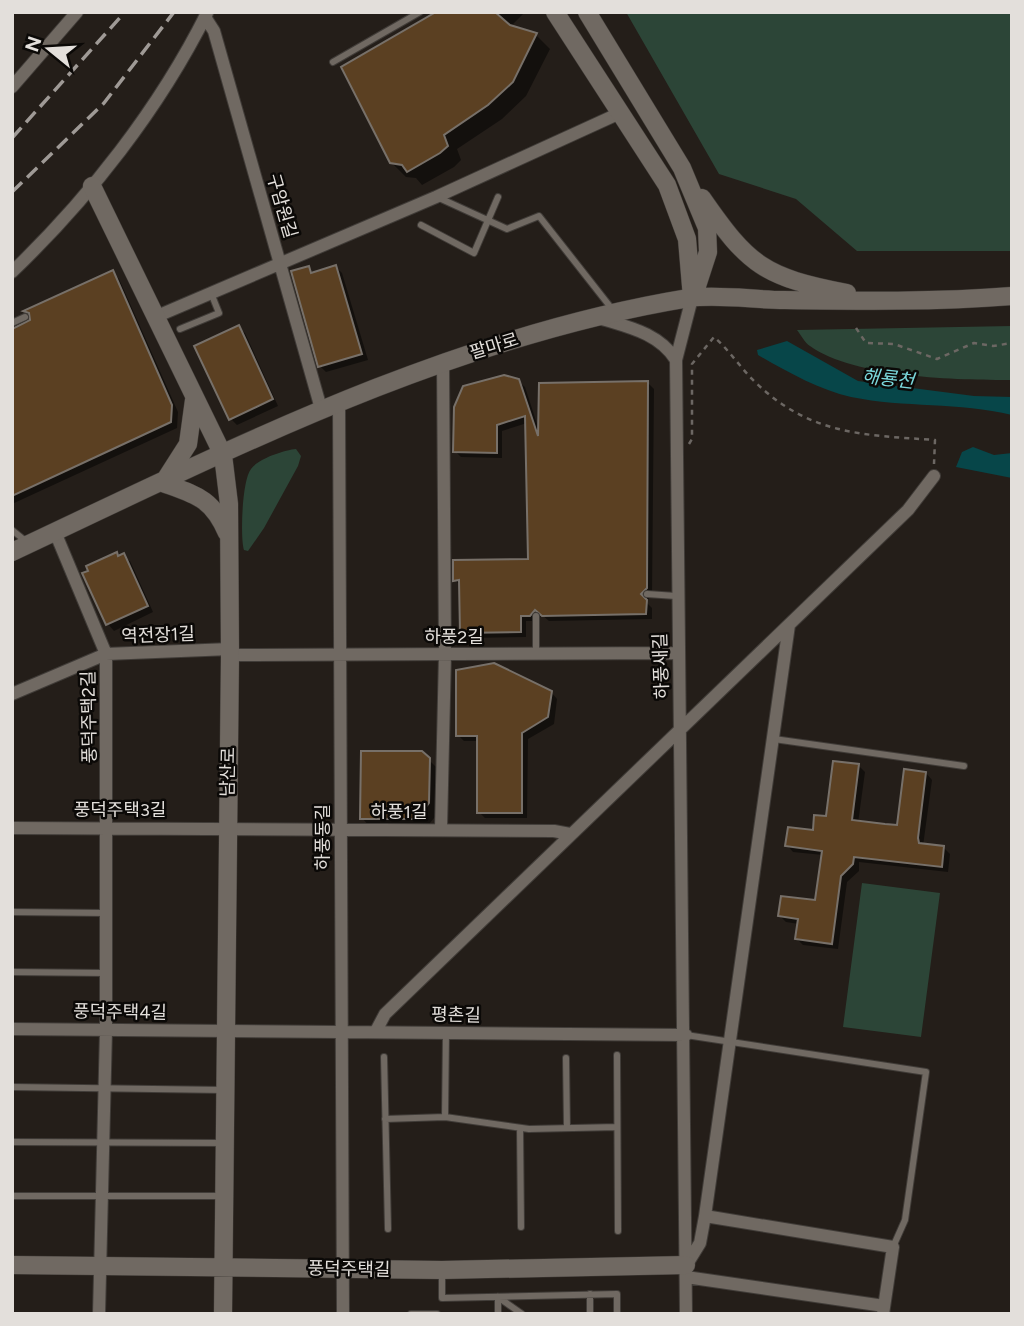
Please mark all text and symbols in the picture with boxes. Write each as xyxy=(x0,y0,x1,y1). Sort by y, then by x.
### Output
north arrow xyxy=(14,14,84,84)
text: N xyxy=(20,33,47,54)
street label: 구암원길 xyxy=(262,171,302,241)
street label: 팔마로 xyxy=(467,328,521,364)
water label: 해룡천 xyxy=(861,364,917,393)
street label: 역전장1길 xyxy=(121,623,195,647)
street label: 하풍2길 xyxy=(424,626,484,648)
street label: 하풍새길 xyxy=(649,633,673,699)
street label: 풍덕주택2길 xyxy=(77,670,101,764)
street label: 남산로 xyxy=(217,747,239,797)
street label: 풍덕주택3길 xyxy=(74,799,166,821)
street label: 하풍1길 xyxy=(370,801,428,823)
street label: 하풍동길 xyxy=(312,804,334,870)
street label: 풍덕주택4길 xyxy=(73,1000,167,1024)
street label: 평촌길 xyxy=(431,1004,481,1026)
street label: 풍덕주택길 xyxy=(307,1257,391,1281)

